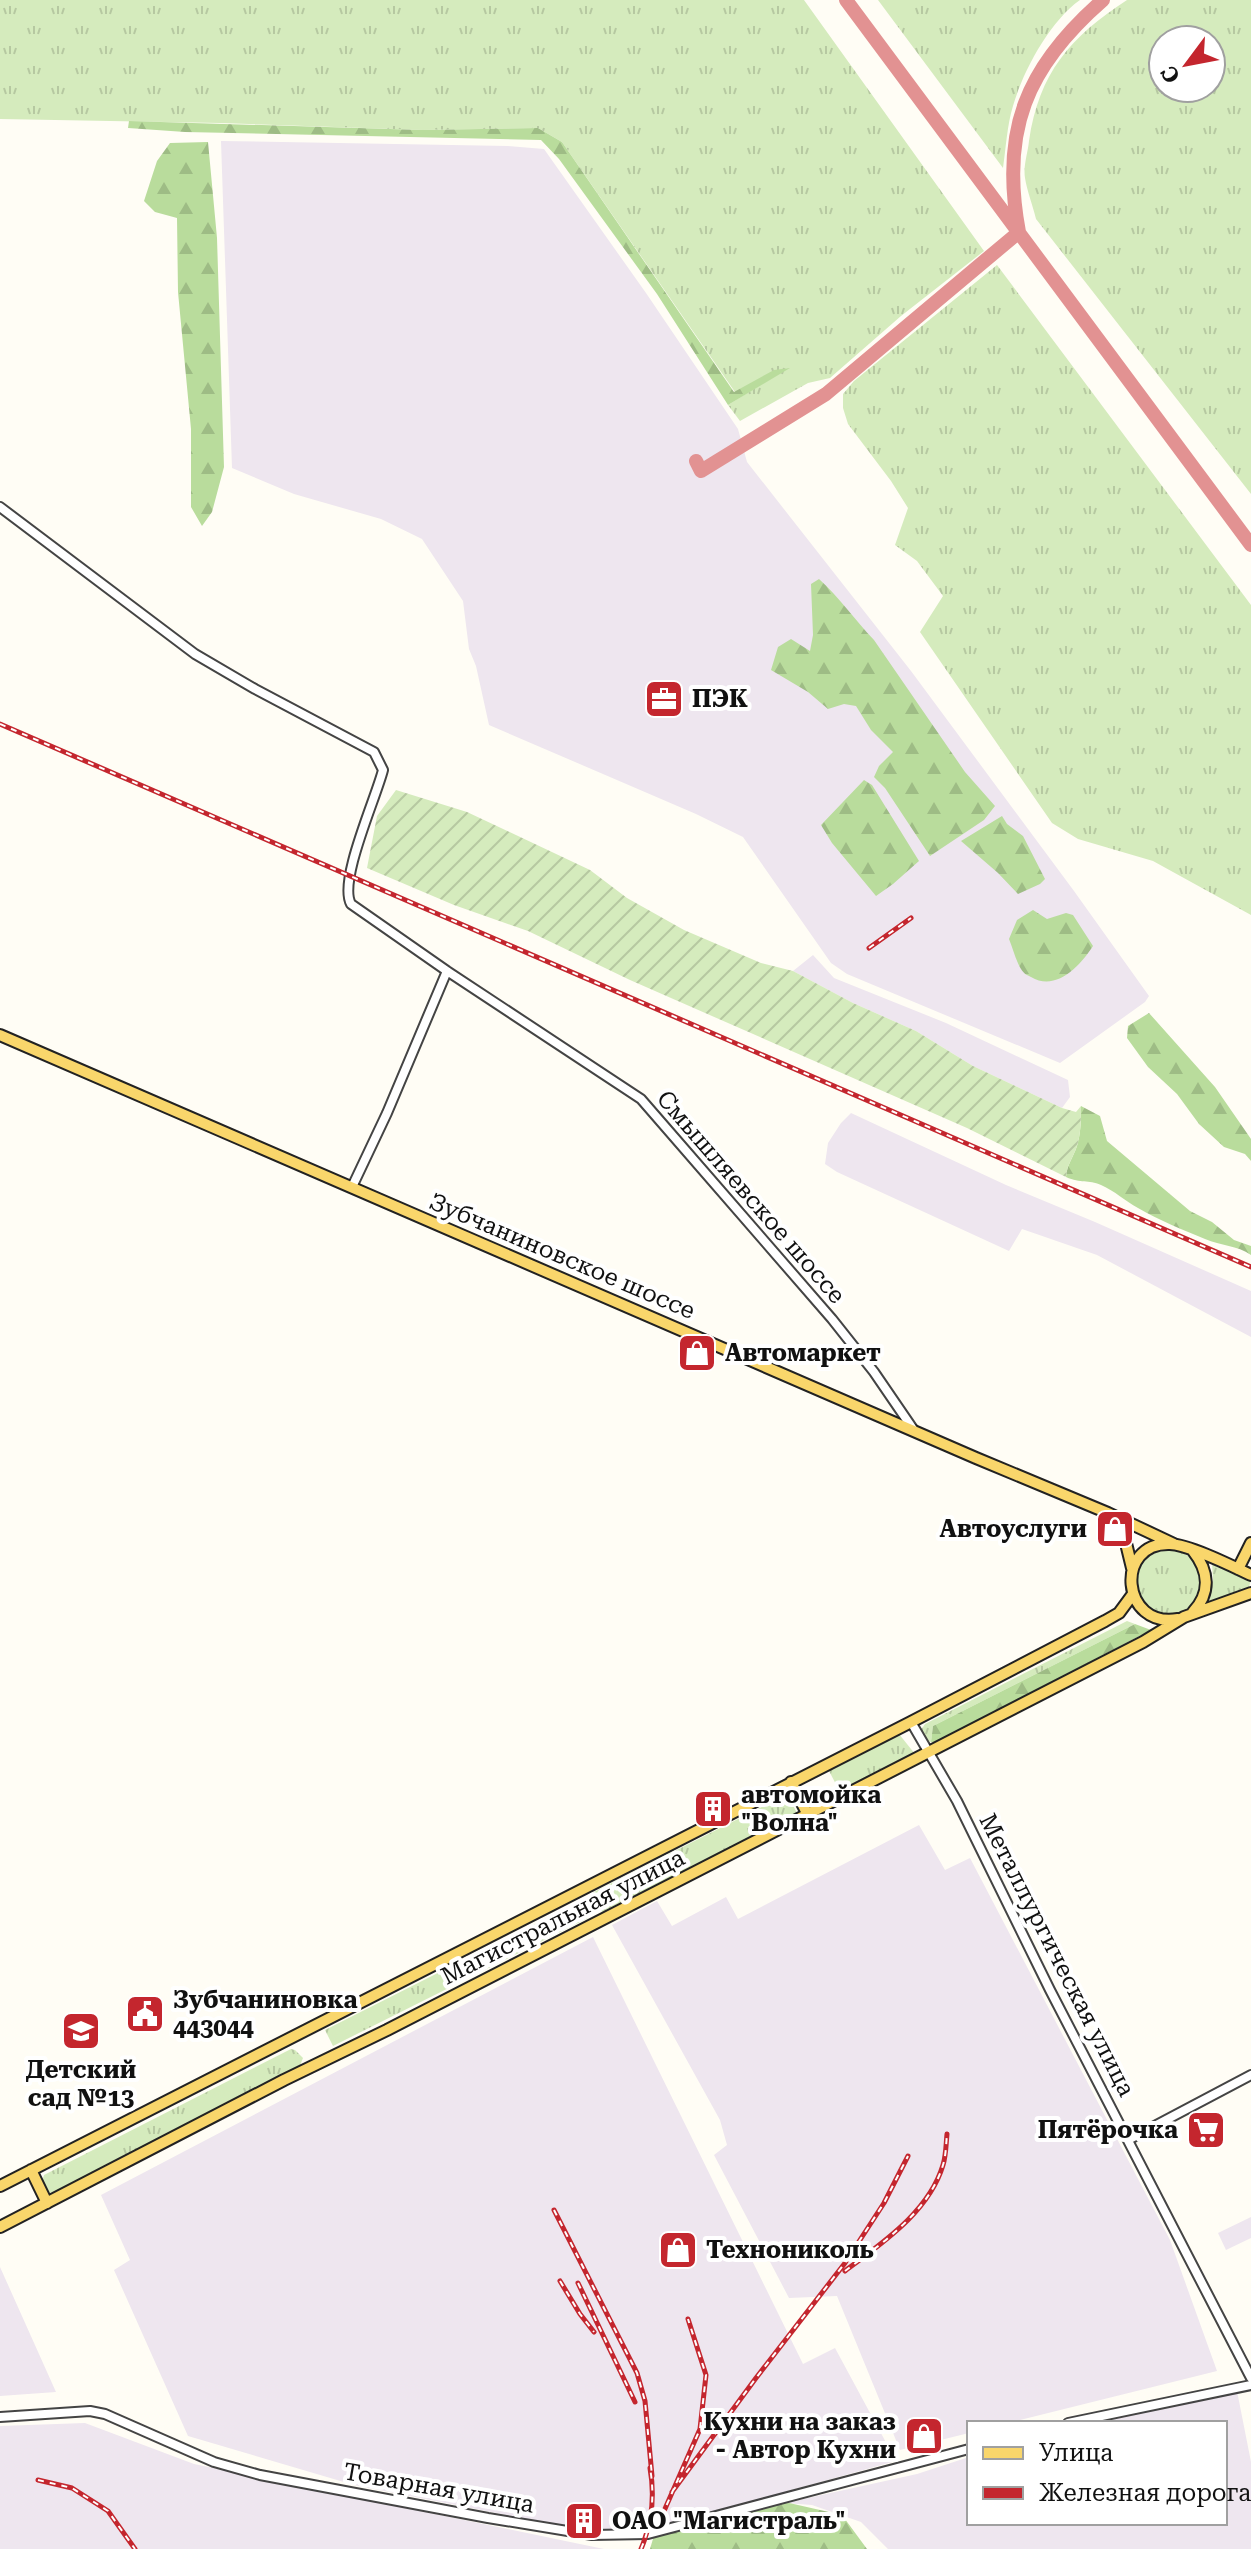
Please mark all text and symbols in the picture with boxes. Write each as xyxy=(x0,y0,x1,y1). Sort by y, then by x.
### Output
north arrow xyxy=(1147,24,1227,104)
text: С xyxy=(1156,61,1185,87)
office icon: ПЭК xyxy=(643,678,685,720)
place label: ПЭК xyxy=(692,685,748,713)
street label: Смышляевское шоссе xyxy=(651,1085,851,1309)
street label: Зубчаниновское шоссе xyxy=(425,1187,699,1325)
shop icon: Автомаркет xyxy=(676,1332,718,1374)
place label: Автомаркет xyxy=(725,1339,881,1367)
shop icon: Автоуслуги xyxy=(1094,1508,1136,1550)
place label: Автоуслуги xyxy=(940,1515,1087,1543)
place label: автомойка "Волна" xyxy=(741,1781,881,1837)
building icon: автомойка "Волна" xyxy=(692,1788,734,1830)
street label: Металлургическая улица xyxy=(973,1809,1141,2101)
street label: Магистральная улица xyxy=(437,1843,689,1991)
place label: Зубчаниновка 443044 xyxy=(173,1986,358,2042)
public building icon: Зубчаниновка 443044 xyxy=(124,1993,166,2035)
school or university icon: Детский сад №13 xyxy=(60,2010,102,2052)
place label: Детский сад №13 xyxy=(26,2056,136,2112)
supermarket icon: Пятёрочка xyxy=(1185,2109,1227,2151)
place label: Пятёрочка xyxy=(1038,2116,1178,2144)
shop icon: Технониколь xyxy=(657,2229,699,2271)
place label: Технониколь xyxy=(706,2236,874,2264)
place label: Кухни на заказ - Автор Кухни xyxy=(704,2408,896,2464)
shop icon: Кухни на заказ - Автор Кухни xyxy=(903,2415,945,2457)
legend xyxy=(967,2421,1227,2525)
text: Улица xyxy=(1039,2439,1113,2467)
street label: Товарная улица xyxy=(341,2457,537,2519)
text: Железная дорога xyxy=(1039,2479,1251,2507)
building icon: ОАО "Магистраль" xyxy=(563,2500,605,2542)
place label: ОАО "Магистраль" xyxy=(612,2507,845,2535)

